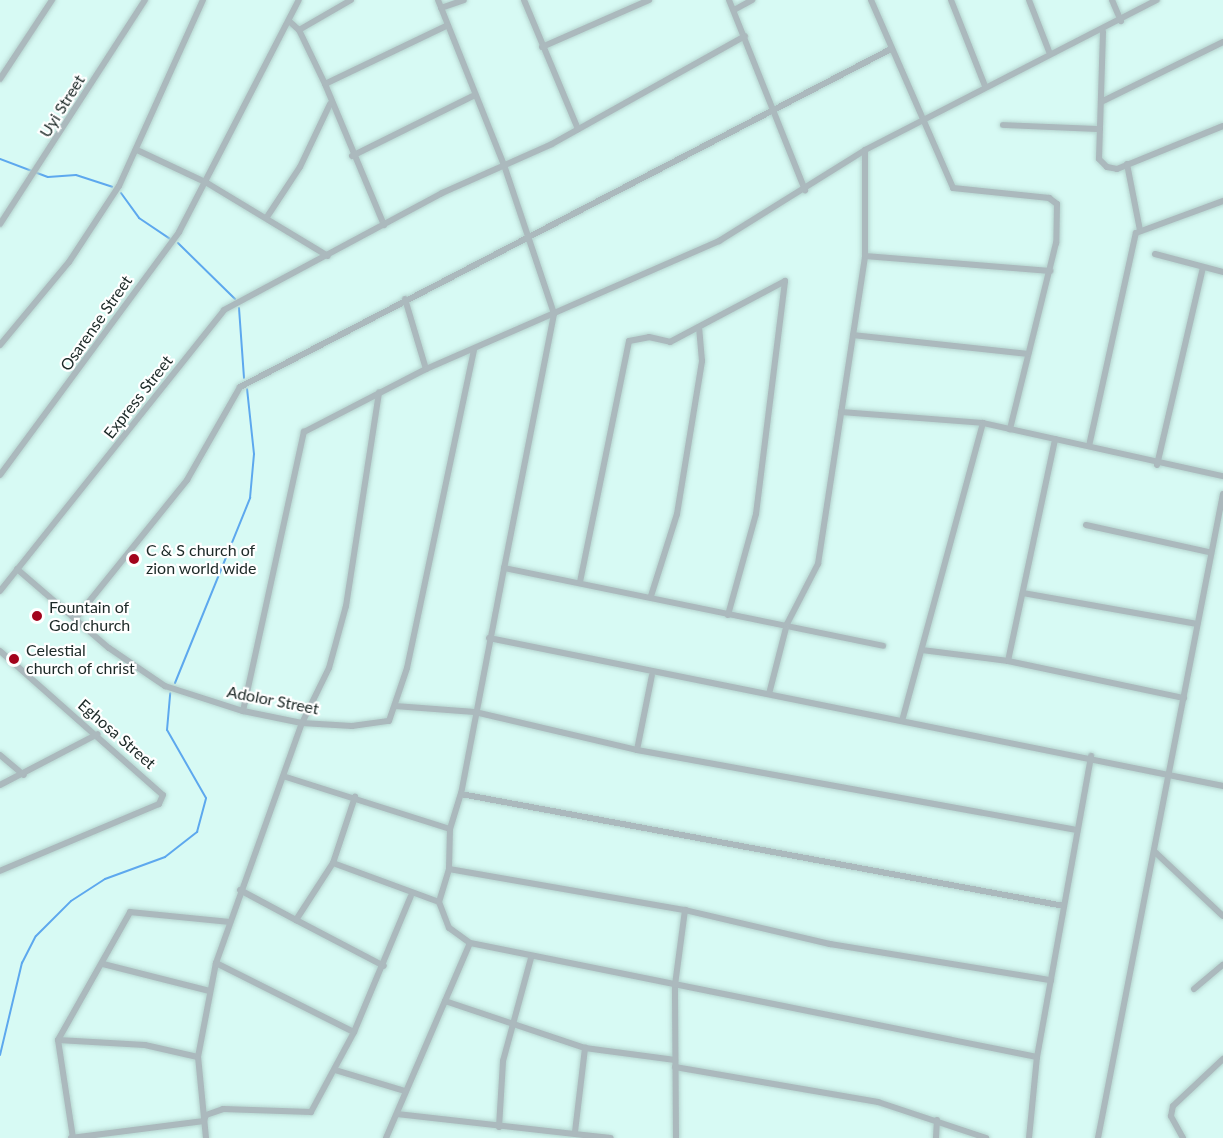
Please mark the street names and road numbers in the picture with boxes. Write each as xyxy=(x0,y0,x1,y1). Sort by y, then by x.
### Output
street label: Uyi Street xyxy=(35,71,89,141)
street label: Osarense Street xyxy=(56,272,136,374)
street label: Express Street xyxy=(100,352,176,442)
street label: Adolor Street xyxy=(225,682,321,718)
street label: Eghosa Street xyxy=(74,695,160,773)

